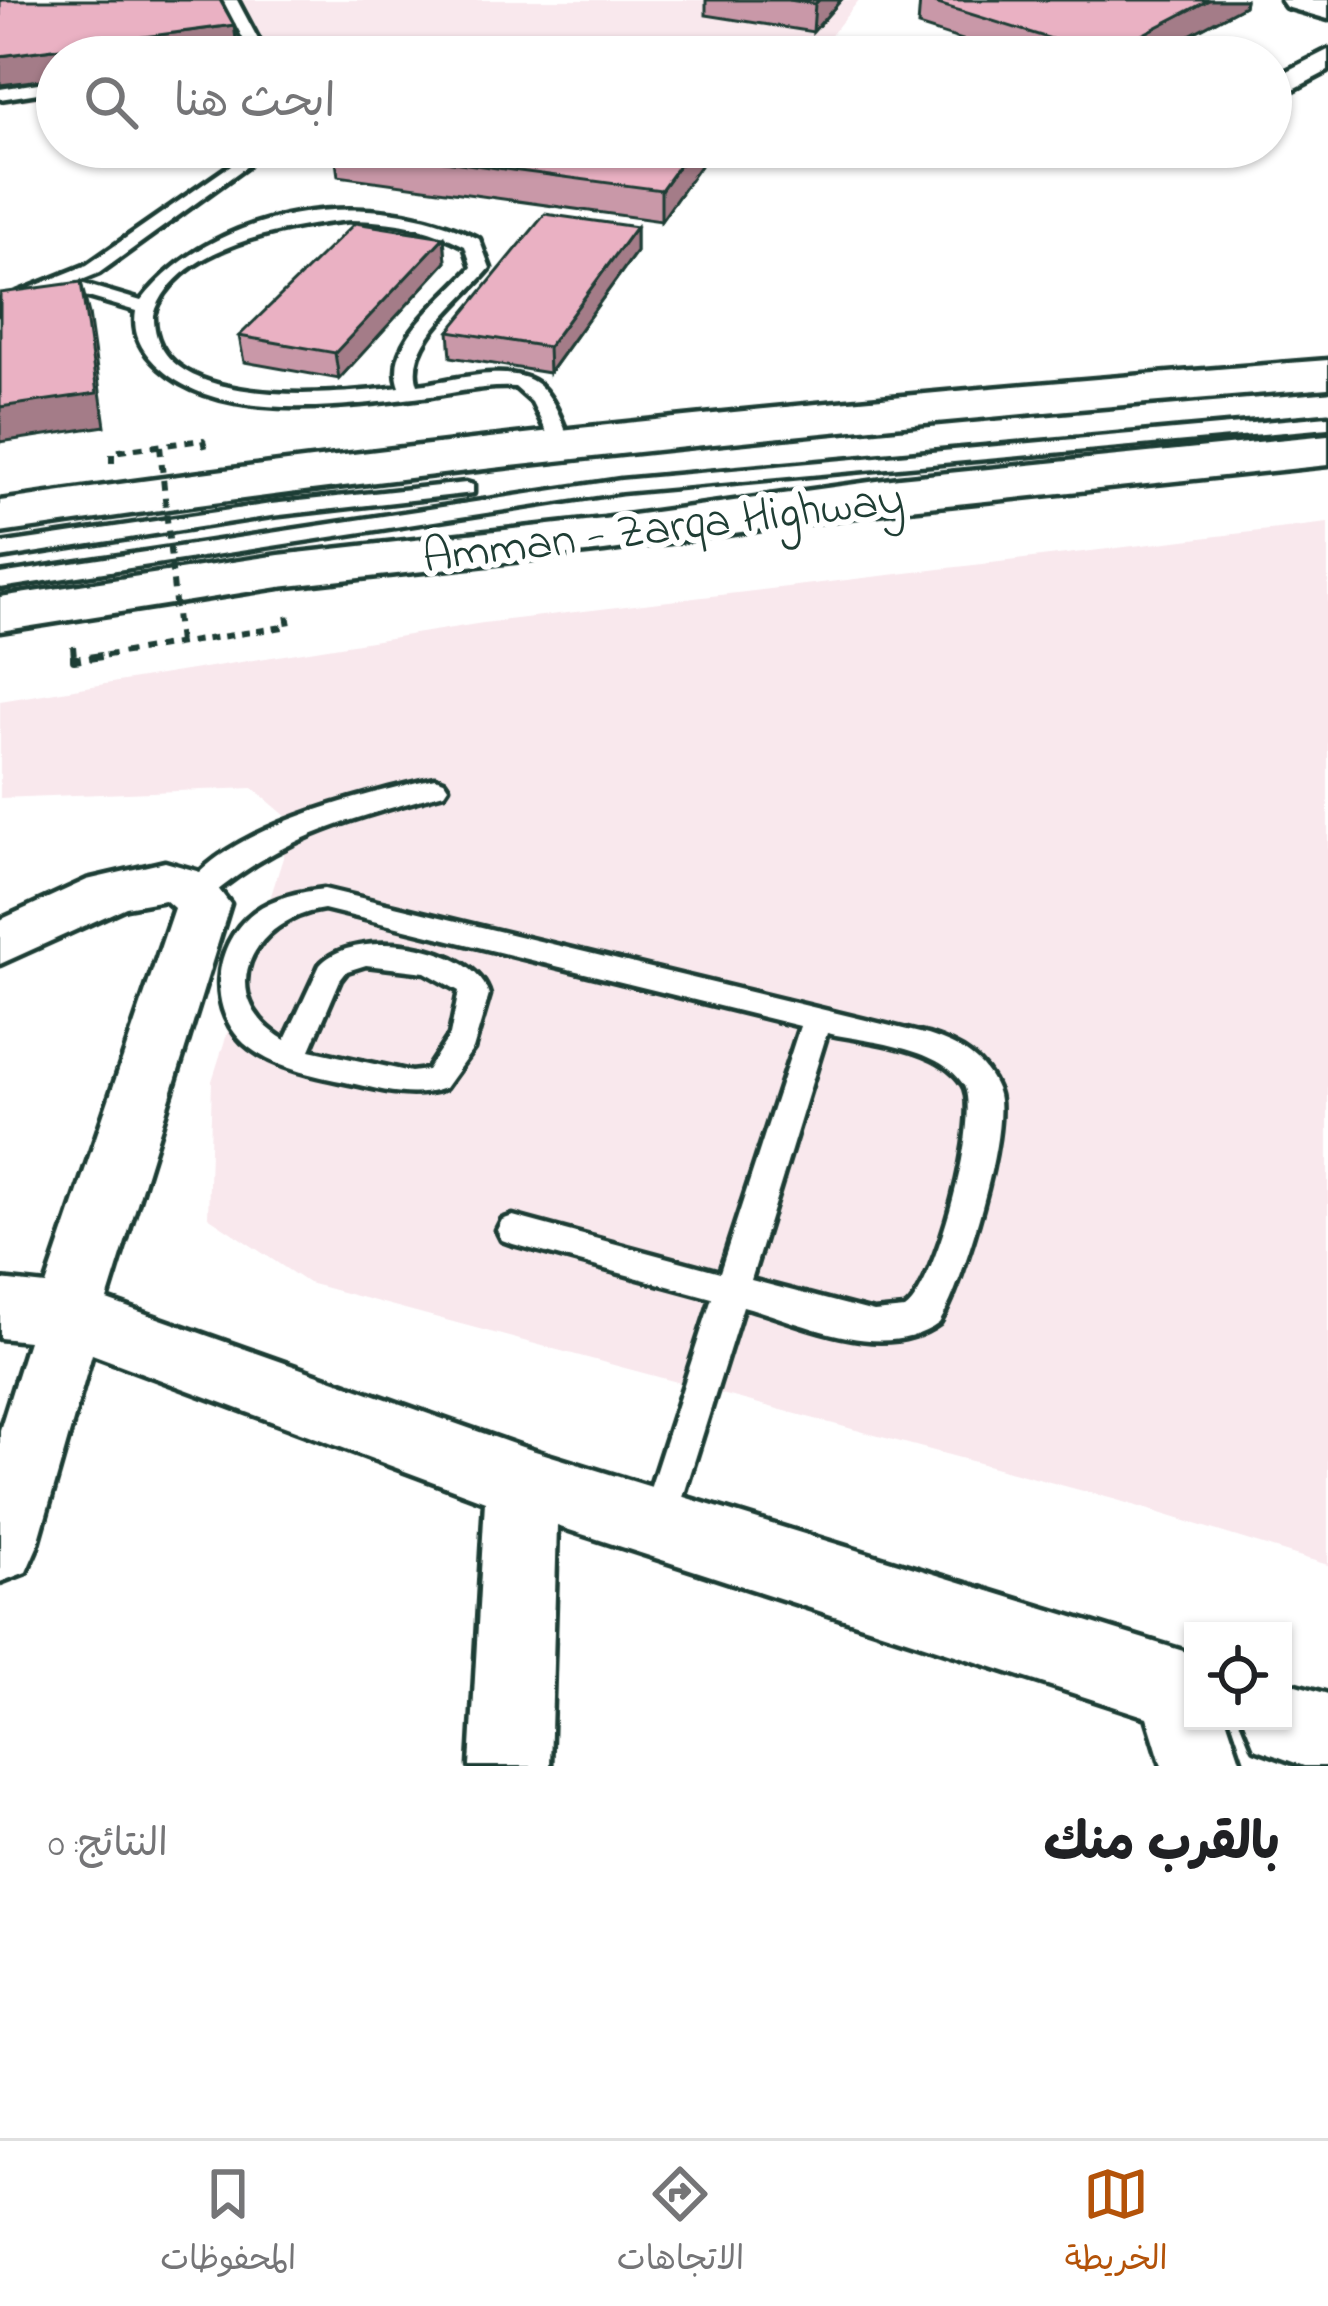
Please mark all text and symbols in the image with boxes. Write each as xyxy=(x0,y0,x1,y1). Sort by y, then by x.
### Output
search box xyxy=(36,36,1292,168)
icon: search xyxy=(78,69,144,135)
text: ابحث هنا xyxy=(174,71,336,137)
street label: Amman - Zarqa Highway xyxy=(419,466,909,595)
map controls xyxy=(1184,1622,1292,1730)
button: locate xyxy=(1184,1622,1292,1730)
text: بالقرب منك xyxy=(1044,1808,1280,1883)
text: النتائج: 0 xyxy=(48,1817,168,1874)
tab: المحفوظات xyxy=(160,2161,296,2287)
tab: الاتجاهات xyxy=(617,2161,744,2287)
tab: الخريطة xyxy=(1065,2161,1168,2287)

